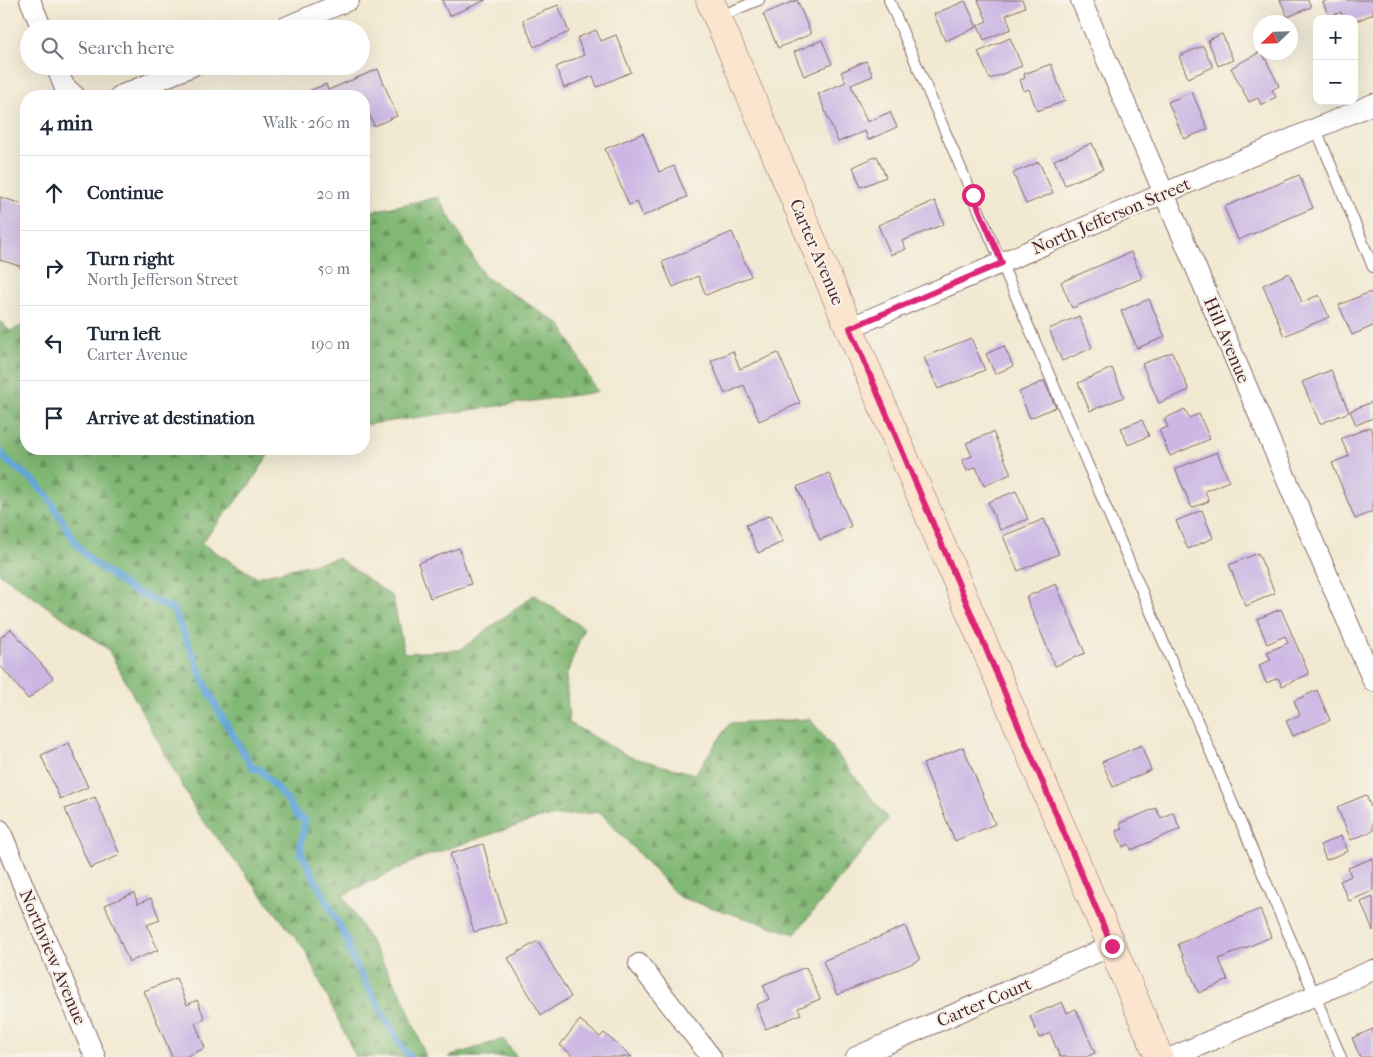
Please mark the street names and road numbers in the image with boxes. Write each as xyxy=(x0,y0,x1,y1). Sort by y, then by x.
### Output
street label: North Jefferson Street xyxy=(1029,173,1194,259)
street label: Carter Avenue xyxy=(785,196,848,308)
street label: Hill Avenue xyxy=(1199,294,1254,386)
street label: Northview Avenue xyxy=(15,887,90,1028)
street label: Carter Court xyxy=(934,973,1035,1032)

